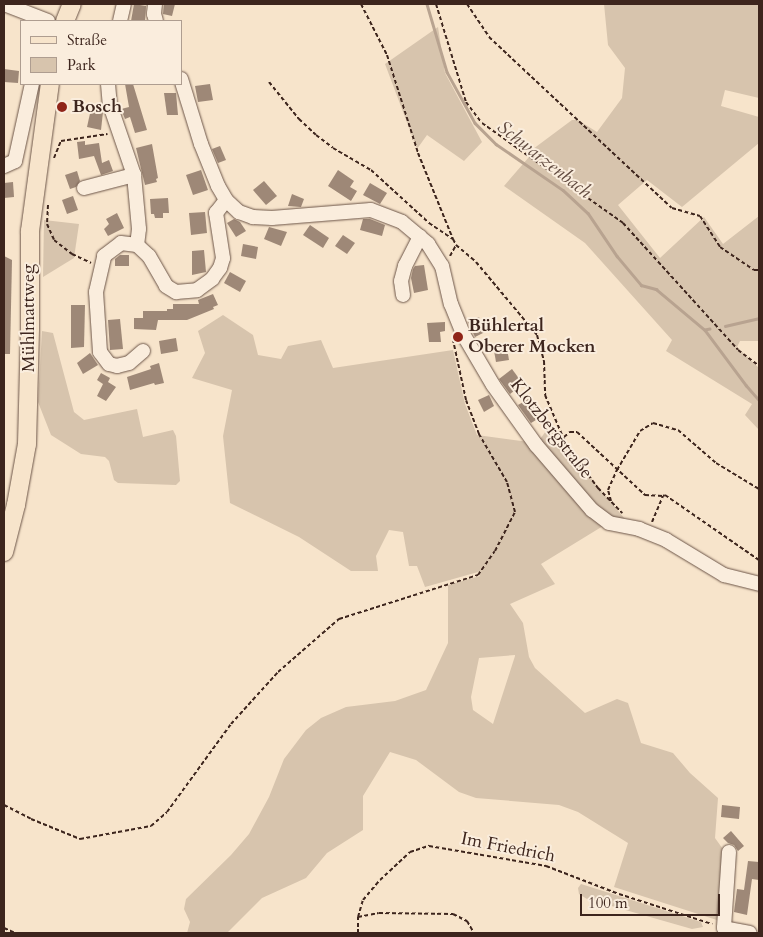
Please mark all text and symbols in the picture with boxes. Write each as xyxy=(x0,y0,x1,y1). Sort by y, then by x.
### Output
legend xyxy=(20,20,182,85)
text: Straße xyxy=(67,30,107,50)
text: Park xyxy=(67,55,96,75)
place label: Bosch xyxy=(72,96,122,118)
marker: Bosch xyxy=(56,101,68,113)
water label: Schwarzenbach xyxy=(492,116,596,204)
street label: Mühlmattweg xyxy=(18,264,40,372)
place label: Bühlertal Oberer Mocken xyxy=(468,316,596,358)
marker: Bühlertal Oberer Mocken xyxy=(452,331,464,343)
street label: Klotzbergstraße xyxy=(505,375,597,483)
street label: Im Friedrich xyxy=(459,828,557,868)
scale bar xyxy=(583,884,723,916)
text: 100 m xyxy=(588,893,628,913)

